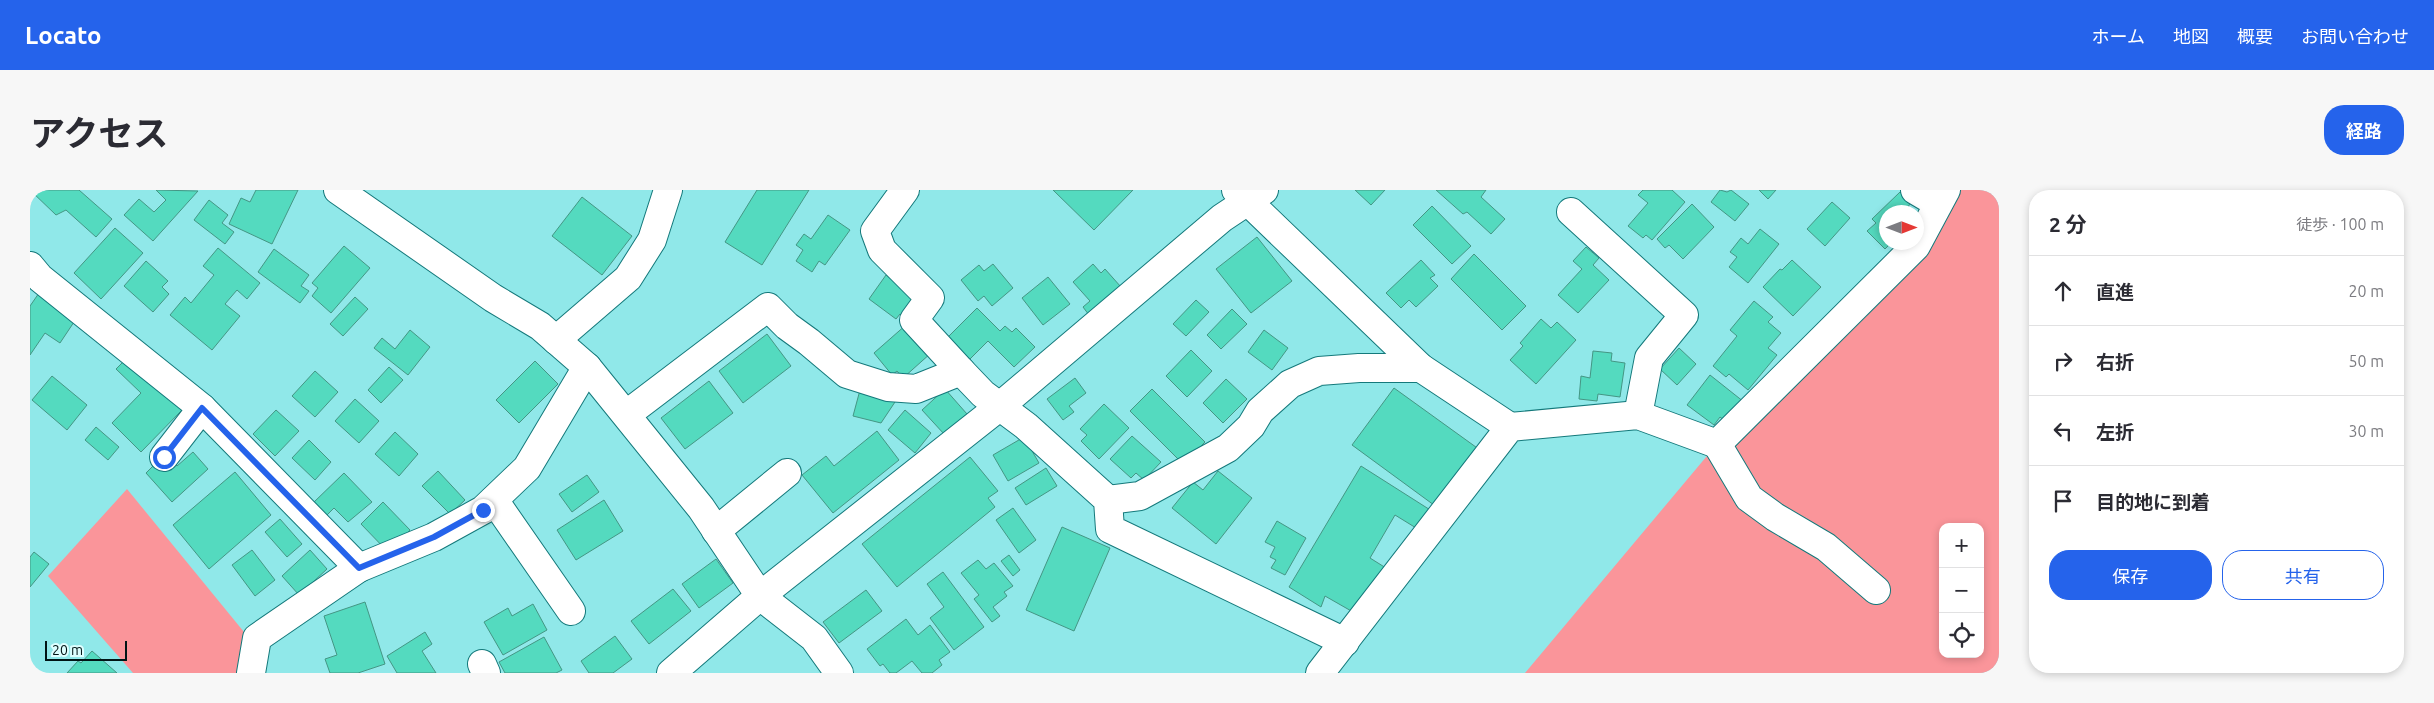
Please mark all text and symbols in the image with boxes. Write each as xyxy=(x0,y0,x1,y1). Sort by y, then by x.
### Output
text: Locato xyxy=(25,22,101,49)
text: ホーム xyxy=(2092,26,2145,46)
text: 地図 xyxy=(2173,26,2209,46)
text: 概要 xyxy=(2237,26,2273,46)
text: お問い合わせ xyxy=(2301,26,2409,46)
button: 経路 xyxy=(2324,105,2404,155)
text: アクセス xyxy=(30,113,168,153)
north arrow xyxy=(1879,205,1924,250)
text: 2 分 xyxy=(2049,212,2087,236)
text: 徒歩 · 100 m xyxy=(2296,215,2384,233)
icon: ahead xyxy=(2049,277,2077,305)
text: 直進 xyxy=(2096,281,2134,303)
text: 20 m xyxy=(2348,282,2384,300)
icon: right xyxy=(2049,347,2077,375)
text: 右折 xyxy=(2096,351,2134,373)
text: 50 m xyxy=(2348,352,2384,370)
icon: left xyxy=(2049,417,2077,445)
text: 左折 xyxy=(2096,421,2134,443)
text: 30 m xyxy=(2348,422,2384,440)
route start xyxy=(153,446,176,469)
icon: arrive xyxy=(2049,487,2077,515)
text: 目的地に到着 xyxy=(2096,491,2210,513)
route end xyxy=(472,499,495,522)
map controls xyxy=(1939,523,1984,658)
button: + xyxy=(1939,523,1984,568)
button: 保存 xyxy=(2049,550,2212,600)
button: 共有 xyxy=(2222,550,2384,600)
button: − xyxy=(1939,568,1984,613)
button: locate xyxy=(1939,613,1984,658)
scale bar xyxy=(45,638,128,661)
text: 20 m xyxy=(52,642,83,658)

